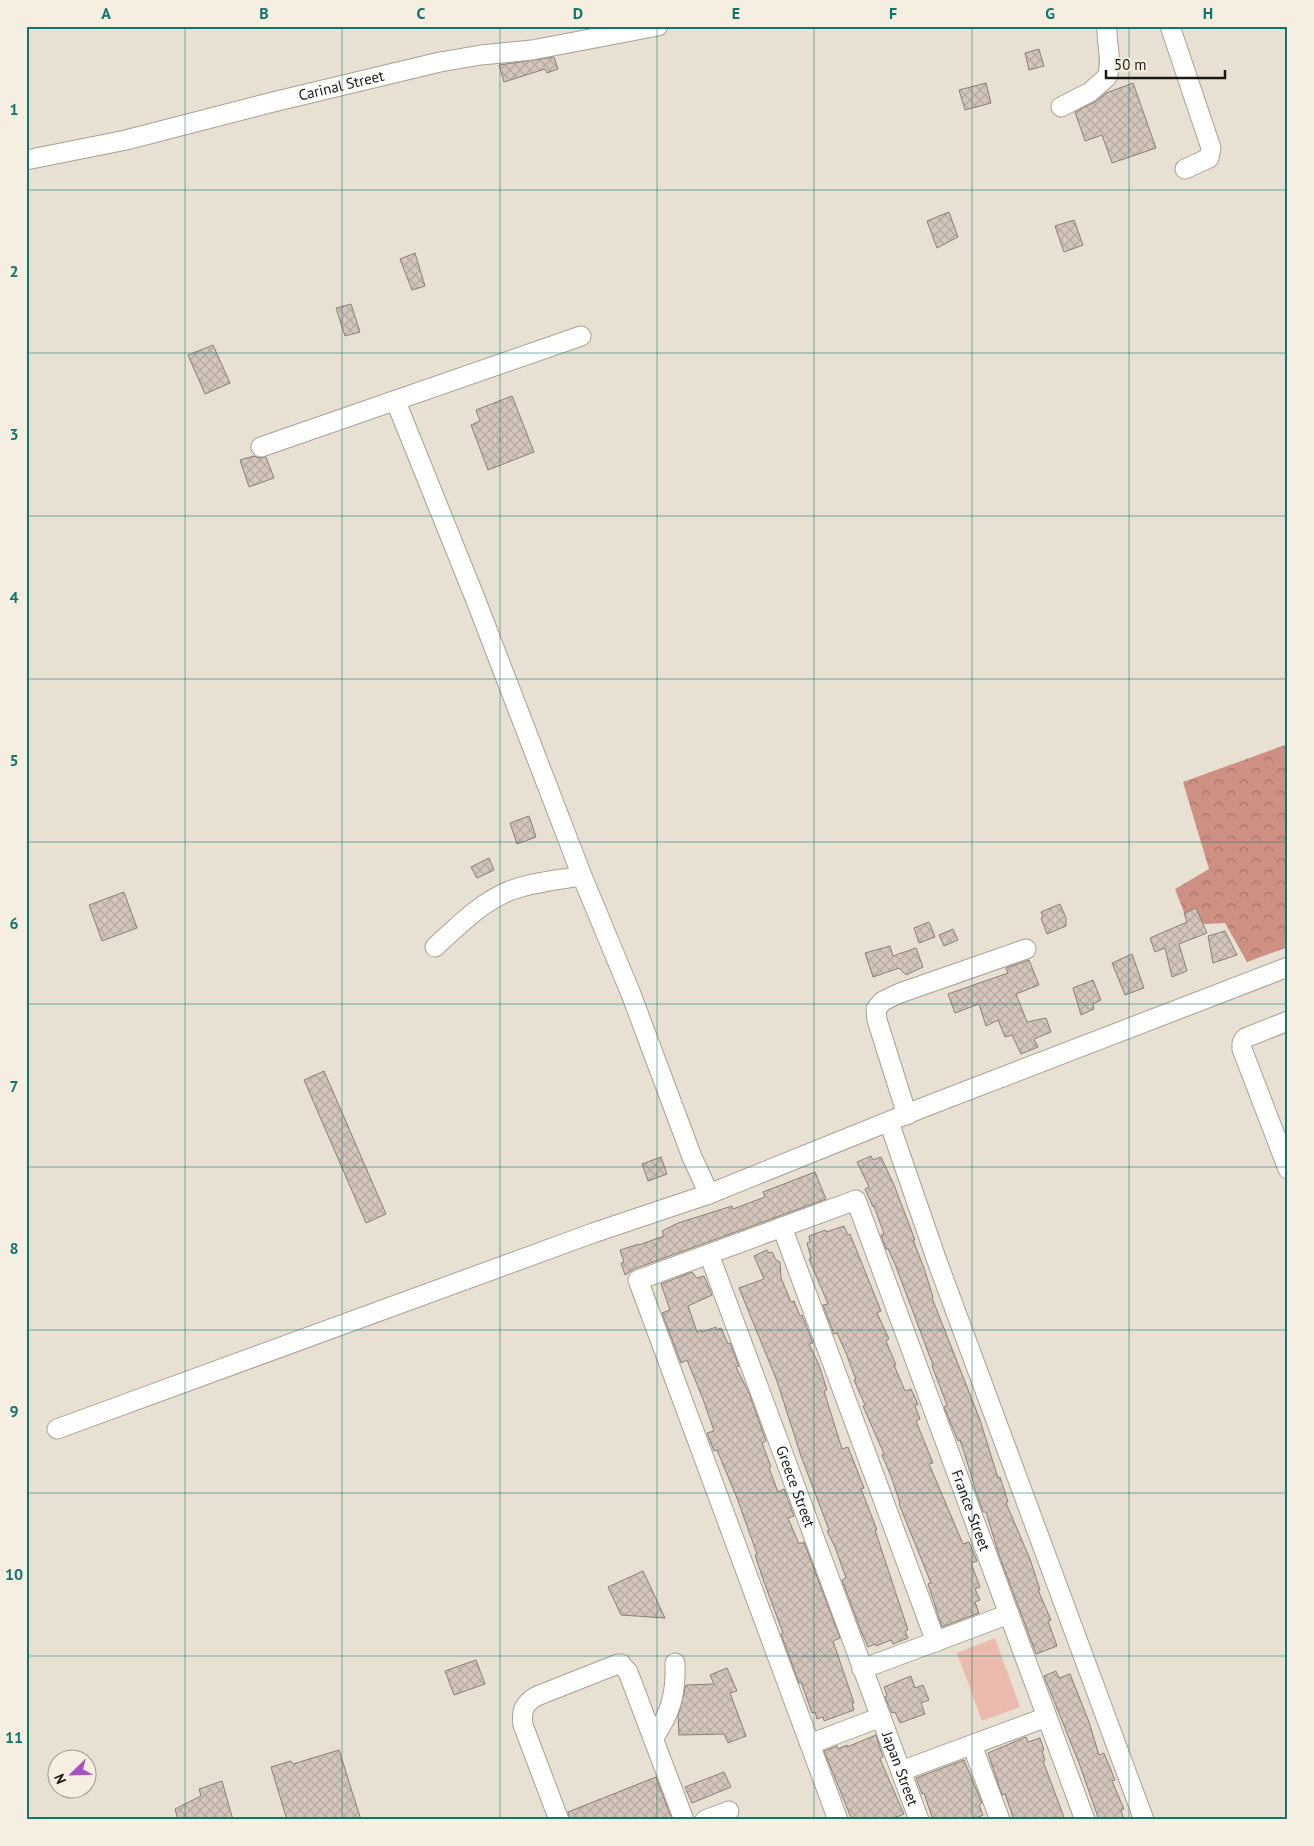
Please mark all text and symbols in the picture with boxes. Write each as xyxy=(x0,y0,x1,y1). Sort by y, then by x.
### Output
text: A xyxy=(101,3,111,23)
text: B xyxy=(259,3,269,23)
text: C xyxy=(417,3,426,23)
text: D xyxy=(573,3,583,23)
text: E xyxy=(732,3,740,23)
text: F xyxy=(889,3,897,23)
text: G xyxy=(1045,3,1055,23)
text: H xyxy=(1203,3,1213,23)
scale bar xyxy=(1106,48,1225,80)
text: 50 m xyxy=(1114,55,1147,74)
street label: Carinal Street xyxy=(296,66,386,105)
text: 1 xyxy=(9,99,19,119)
text: 2 xyxy=(9,261,19,281)
text: 3 xyxy=(9,424,19,444)
text: 4 xyxy=(9,587,19,607)
text: 5 xyxy=(9,750,19,770)
text: 6 xyxy=(9,913,19,933)
text: 7 xyxy=(9,1076,19,1096)
text: 8 xyxy=(9,1238,19,1258)
text: 9 xyxy=(9,1401,19,1421)
street label: Greece Street xyxy=(772,1443,820,1530)
street label: France Street xyxy=(947,1467,995,1553)
text: 10 xyxy=(5,1564,23,1584)
text: 11 xyxy=(5,1727,23,1747)
street label: Japan Street xyxy=(878,1728,923,1808)
north arrow xyxy=(48,1748,98,1798)
text: N xyxy=(50,1771,70,1787)

